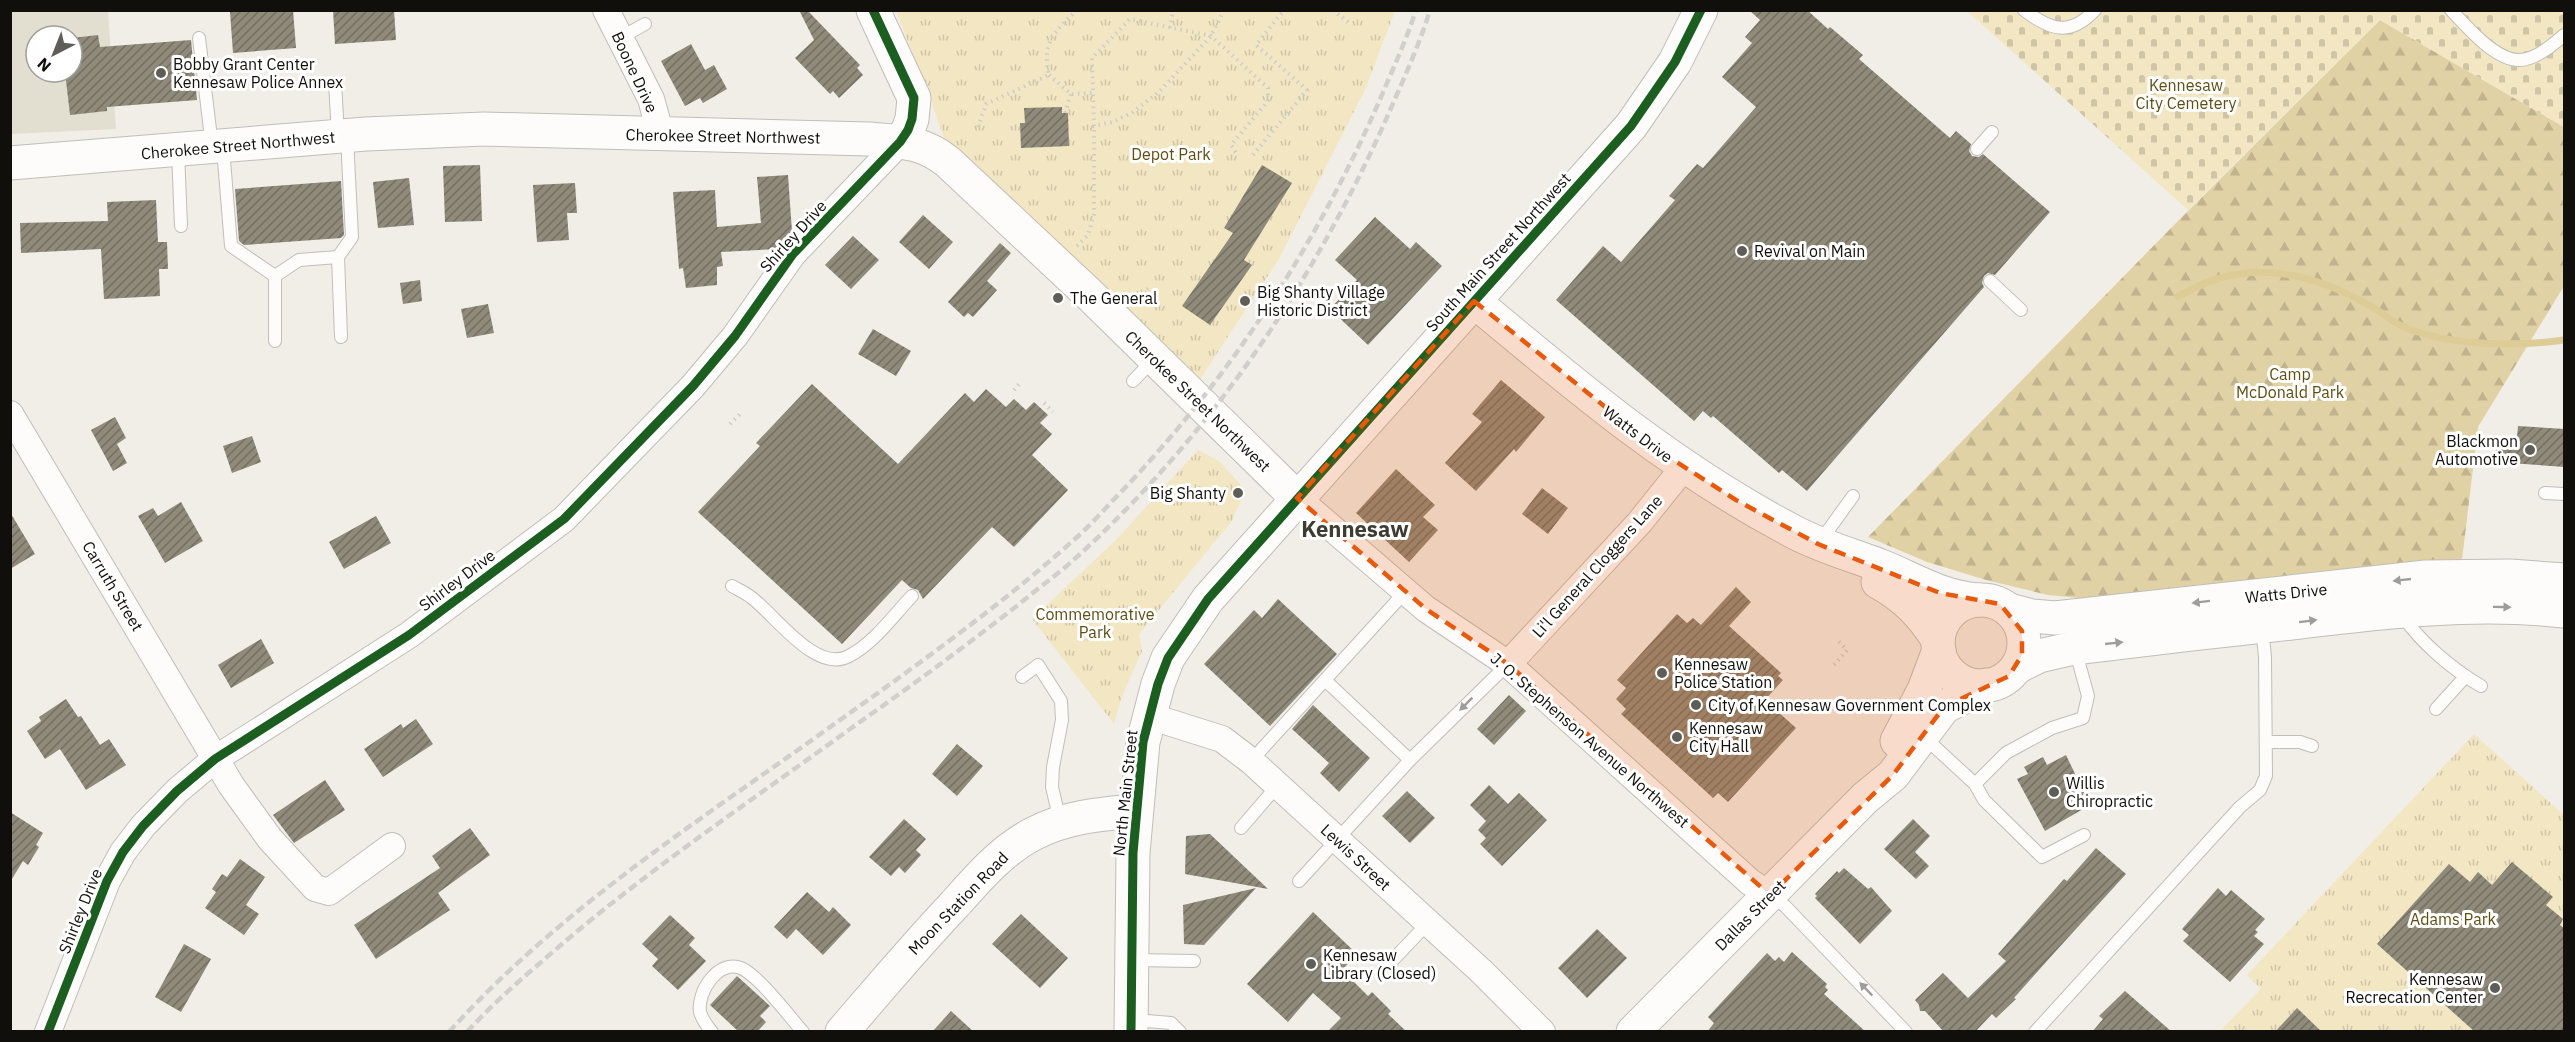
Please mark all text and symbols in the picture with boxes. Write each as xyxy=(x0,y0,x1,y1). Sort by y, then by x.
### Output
north arrow xyxy=(24,24,84,84)
street label: Boone Drive xyxy=(608,28,663,116)
text: N xyxy=(33,54,55,76)
place label: Bobby Grant Center Kennesaw Police Annex xyxy=(173,54,343,92)
marker: Bobby Grant Center Kennesaw Police Annex xyxy=(154,66,168,80)
park label: Kennesaw City Cemetery xyxy=(2135,75,2237,113)
street label: Cherokee Street Northwest xyxy=(625,124,821,148)
street label: Cherokee Street Northwest xyxy=(140,127,336,163)
park label: Depot Park xyxy=(1131,144,1211,164)
street label: South Main Street Northwest xyxy=(1421,168,1575,336)
street label: Shirley Drive xyxy=(755,196,831,276)
place label: Revival on Main xyxy=(1754,241,1865,261)
marker: Revival on Main xyxy=(1735,244,1749,258)
place label: Big Shanty Village Historic District xyxy=(1257,282,1385,320)
place label: The General xyxy=(1070,288,1157,308)
marker: The General xyxy=(1051,291,1065,305)
marker: Big Shanty Village Historic District xyxy=(1238,294,1252,308)
street label: Cherokee Street Northwest xyxy=(1121,326,1275,476)
park label: Camp McDonald Park xyxy=(2236,364,2345,402)
street label: Watts Drive xyxy=(1599,401,1677,467)
place label: Blackmon Automotive xyxy=(2435,431,2518,469)
marker: Blackmon Automotive xyxy=(2523,443,2537,457)
place label: Big Shanty xyxy=(1150,483,1226,503)
marker: Big Shanty xyxy=(1231,486,1245,500)
street label: Li'l General Cloggers Lane xyxy=(1528,490,1666,641)
district label: Kennesaw xyxy=(1301,514,1409,543)
street label: Carruth Street xyxy=(78,537,148,635)
street label: Shirley Drive xyxy=(415,545,499,615)
one-way arrow xyxy=(2393,575,2412,585)
street label: Watts Drive xyxy=(2244,579,2328,607)
one-way arrow xyxy=(2191,598,2210,607)
one-way arrow xyxy=(2492,602,2511,612)
park label: Commemorative Park xyxy=(1035,604,1155,642)
one-way arrow xyxy=(2298,616,2317,626)
one-way arrow xyxy=(2104,638,2123,648)
street label: J. O. Stephenson Avenue Northwest xyxy=(1487,648,1693,832)
place label: Kennesaw Police Station xyxy=(1674,654,1772,692)
marker: Kennesaw Police Station xyxy=(1655,666,1669,680)
place label: City of Kennesaw Government Complex xyxy=(1708,695,1991,715)
one-way arrow xyxy=(1459,696,1473,710)
marker: City of Kennesaw Government Complex xyxy=(1689,698,1703,712)
place label: Kennesaw City Hall xyxy=(1689,718,1763,756)
street label: North Main Street xyxy=(1108,729,1142,857)
marker: Kennesaw City Hall xyxy=(1670,730,1684,744)
place label: Willis Chiropractic xyxy=(2066,773,2153,811)
marker: Willis Chiropractic xyxy=(2047,785,2061,799)
street label: Lewis Street xyxy=(1317,820,1395,894)
street label: Moon Station Road xyxy=(904,847,1012,959)
street label: Shirley Drive xyxy=(54,865,106,957)
street label: Dallas Street xyxy=(1710,875,1790,955)
park label: Adams Park xyxy=(2410,909,2497,929)
place label: Kennesaw Library (Closed) xyxy=(1323,945,1436,983)
marker: Kennesaw Library (Closed) xyxy=(1304,957,1318,971)
place label: Kennesaw Recrecation Center xyxy=(2346,969,2483,1007)
marker: Kennesaw Recrecation Center xyxy=(2488,981,2502,995)
one-way arrow xyxy=(1859,983,1873,997)

